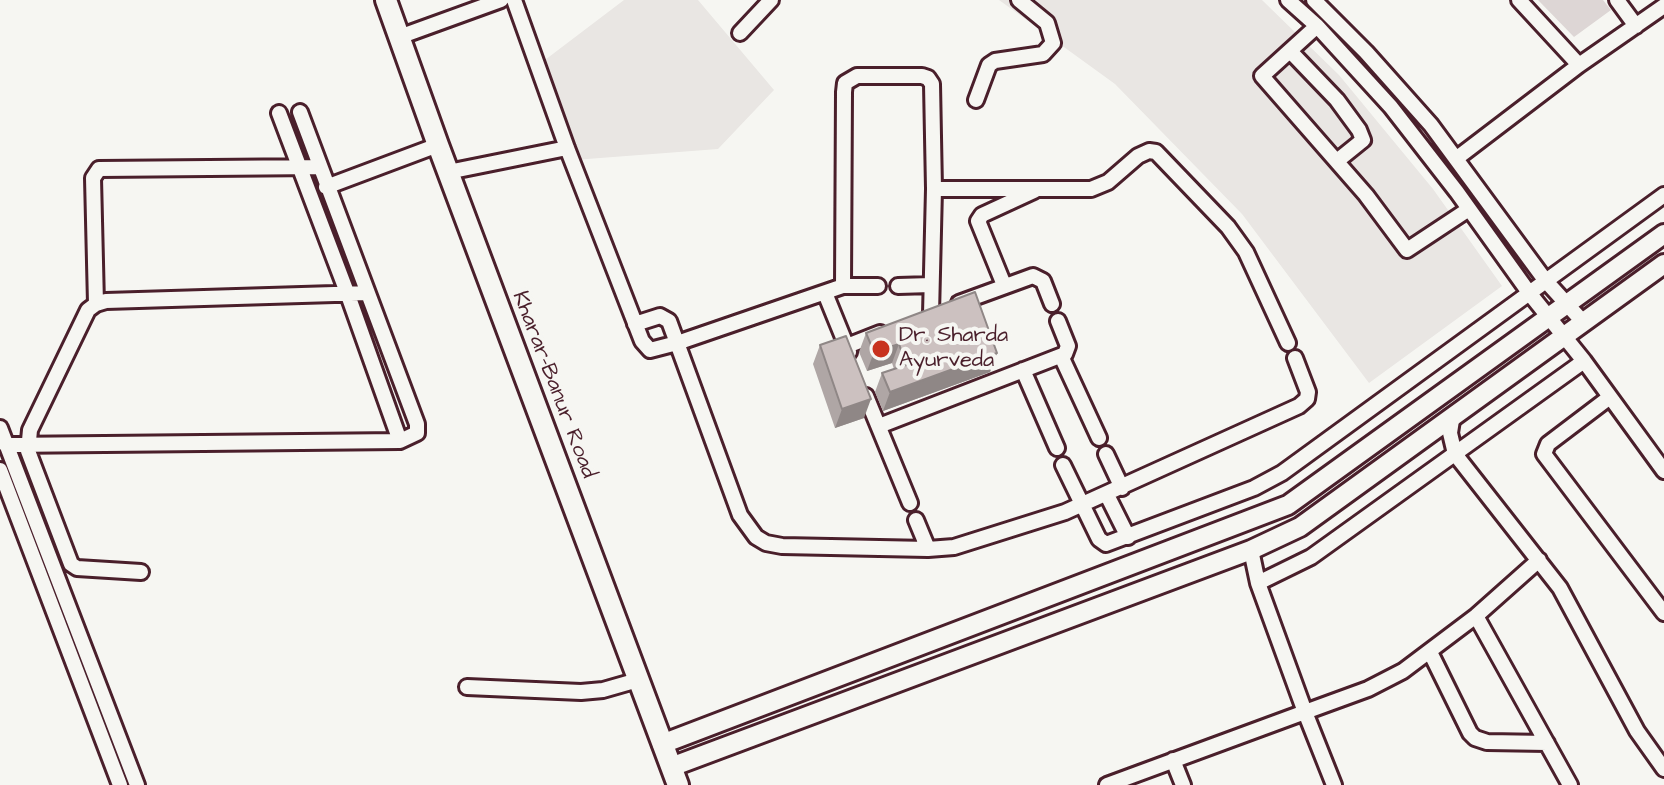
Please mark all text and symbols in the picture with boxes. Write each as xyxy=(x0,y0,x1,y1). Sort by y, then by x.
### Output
street label: Kharar-Banur Road xyxy=(505,288,601,482)
place label: Dr. Sharda Ayurveda xyxy=(899,323,1008,374)
marker: Dr. Sharda Ayurveda xyxy=(870,338,892,360)

